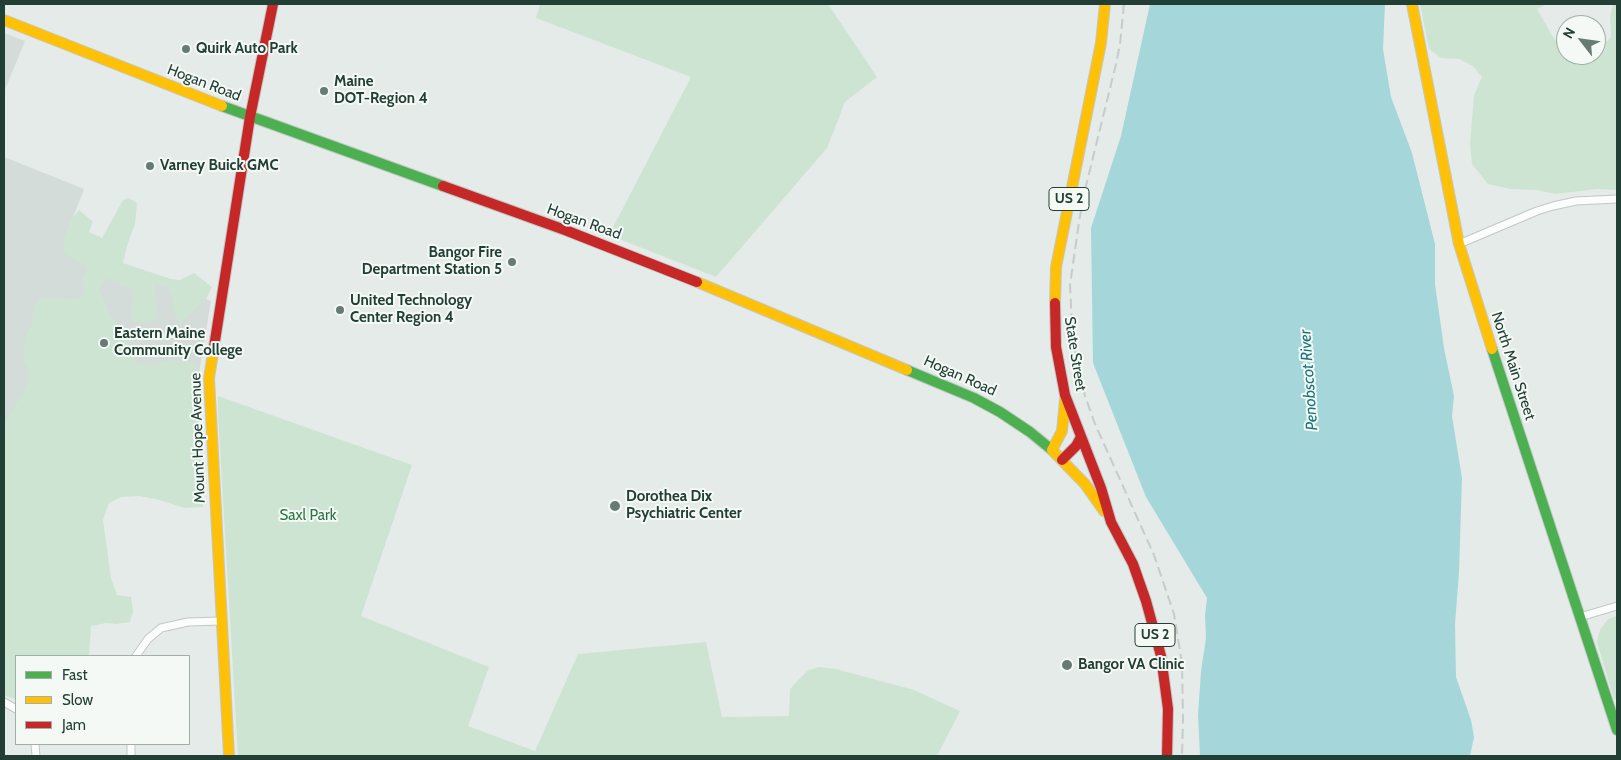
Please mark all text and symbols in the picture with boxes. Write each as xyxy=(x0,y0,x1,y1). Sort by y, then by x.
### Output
north arrow xyxy=(1556,15,1606,65)
text: N xyxy=(1559,24,1579,42)
place label: Quirk Auto Park xyxy=(196,40,298,58)
marker: Quirk Auto Park xyxy=(180,43,192,55)
street label: Hogan Road xyxy=(165,61,243,105)
place label: Maine DOT-Region 4 xyxy=(334,73,428,108)
marker: Maine DOT-Region 4 xyxy=(318,85,330,97)
place label: Varney Buick GMC xyxy=(160,157,279,175)
marker: Varney Buick GMC xyxy=(144,160,156,172)
road number: US 2 xyxy=(1049,188,1089,210)
street label: Hogan Road xyxy=(544,200,624,244)
place label: Bangor Fire Department Station 5 xyxy=(362,244,502,279)
marker: Bangor Fire Department Station 5 xyxy=(506,256,518,268)
place label: United Technology Center Region 4 xyxy=(350,292,472,327)
marker: United Technology Center Region 4 xyxy=(334,304,346,316)
street label: North Main Street xyxy=(1487,310,1539,422)
street label: State Street xyxy=(1060,315,1090,393)
place label: Eastern Maine Community College xyxy=(114,325,243,360)
water label: Penobscot River xyxy=(1296,329,1322,431)
marker: Eastern Maine Community College xyxy=(98,337,110,349)
street label: Hogan Road xyxy=(921,352,999,400)
street label: Mount Hope Avenue xyxy=(187,373,209,503)
place label: Dorothea Dix Psychiatric Center xyxy=(626,488,742,523)
marker: Dorothea Dix Psychiatric Center xyxy=(608,499,622,513)
park label: Saxl Park xyxy=(279,507,337,525)
road number: US 2 xyxy=(1135,624,1175,646)
legend xyxy=(15,655,190,745)
place label: Bangor VA Clinic xyxy=(1078,656,1184,674)
marker: Bangor VA Clinic xyxy=(1060,658,1074,672)
text: Fast xyxy=(62,666,87,684)
text: Slow xyxy=(62,691,93,709)
text: Jam xyxy=(62,716,86,734)

